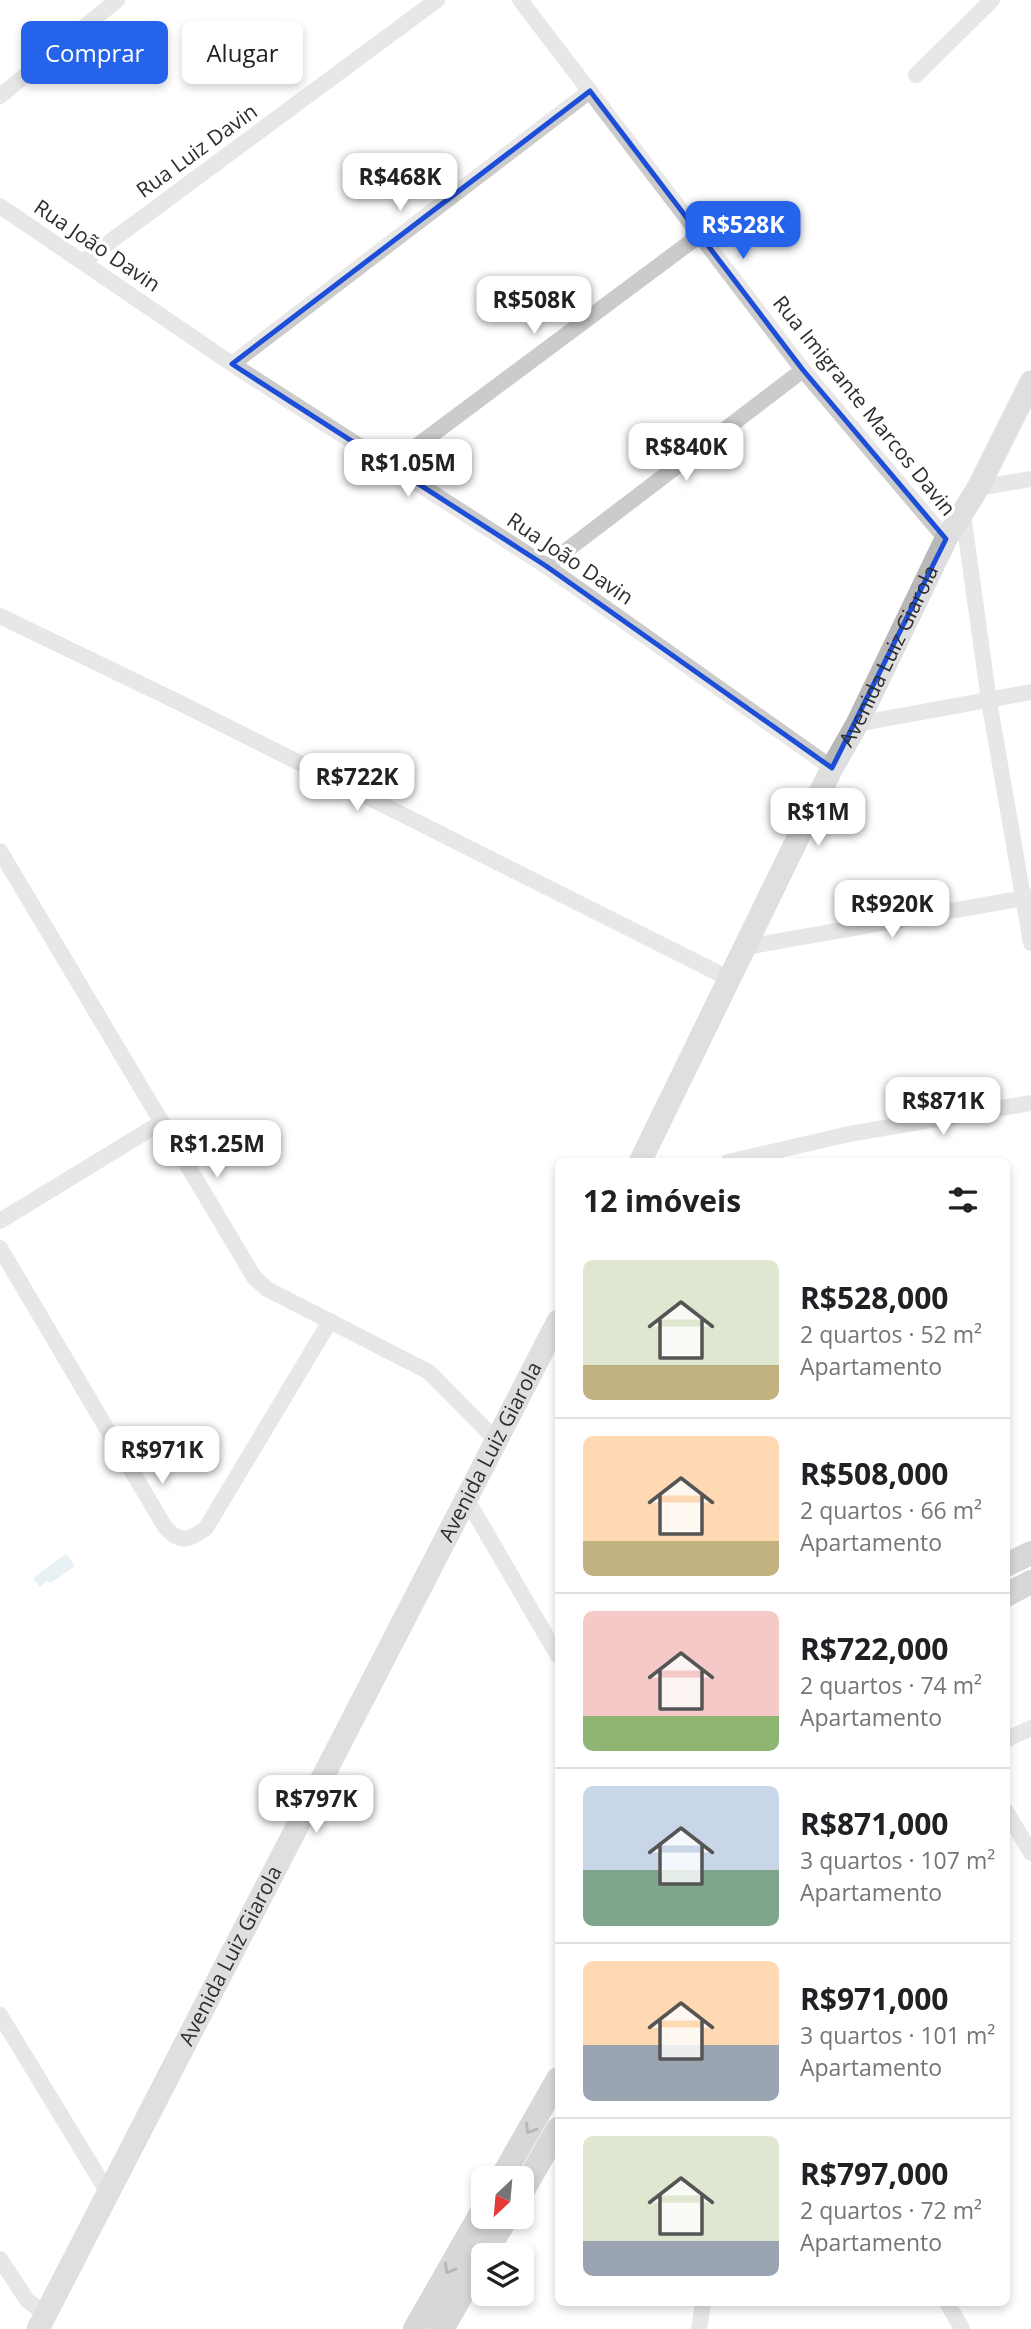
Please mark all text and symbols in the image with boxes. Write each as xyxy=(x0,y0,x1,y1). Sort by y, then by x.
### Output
chip: Comprar xyxy=(21,21,168,84)
chip: Alugar xyxy=(182,21,303,84)
street label: Rua Luiz Davin xyxy=(130,97,262,204)
pin: R$468K xyxy=(343,154,457,213)
text: R$468K xyxy=(358,160,442,192)
street label: Rua João Davin xyxy=(29,193,166,298)
pin: R$528K xyxy=(686,202,800,261)
text: R$528K xyxy=(701,208,785,240)
pin: R$508K xyxy=(477,276,591,336)
text: R$508K xyxy=(492,283,576,315)
street label: Rua Imigrante Marcos Davin xyxy=(767,289,962,521)
pin: R$840K xyxy=(629,424,743,483)
text: R$840K xyxy=(644,430,728,462)
pin: R$1.05M xyxy=(343,440,473,499)
text: R$1.05M xyxy=(360,446,456,478)
street label: Rua João Davin xyxy=(502,506,639,611)
street label: Avenida Luiz Giarola xyxy=(832,560,944,752)
pin: R$722K xyxy=(300,754,414,813)
text: R$722K xyxy=(315,760,399,792)
pin: R$1M xyxy=(777,788,859,848)
text: R$1M xyxy=(786,795,850,827)
pin: R$920K xyxy=(835,880,949,940)
text: R$920K xyxy=(850,887,934,919)
pin: R$871K xyxy=(886,1078,1000,1137)
text: R$871K xyxy=(901,1084,985,1116)
pin: R$1.25M xyxy=(152,1120,282,1180)
text: R$1.25M xyxy=(169,1127,265,1159)
text: 12 imóveis xyxy=(583,1180,741,1221)
icon: filters xyxy=(944,1181,982,1219)
text: R$528,000 xyxy=(800,1277,948,1318)
icon: home xyxy=(639,1288,723,1372)
text: 2 quartos · 52 m² xyxy=(800,1318,982,1350)
text: Apartamento xyxy=(800,1350,942,1382)
street label: Avenida Luiz Giarola xyxy=(432,1357,548,1546)
pin: R$971K xyxy=(105,1426,219,1486)
text: R$971K xyxy=(120,1433,204,1465)
text: R$508,000 xyxy=(800,1453,948,1494)
icon: home xyxy=(639,1464,723,1548)
text: 2 quartos · 66 m² xyxy=(800,1494,982,1526)
text: Apartamento xyxy=(800,1526,942,1558)
text: R$722,000 xyxy=(800,1628,948,1669)
icon: home xyxy=(639,1639,723,1723)
text: 2 quartos · 74 m² xyxy=(800,1669,982,1701)
text: Apartamento xyxy=(800,1701,942,1733)
pin: R$797K xyxy=(259,1776,373,1835)
text: R$797K xyxy=(274,1782,358,1814)
text: R$871,000 xyxy=(800,1803,948,1844)
icon: home xyxy=(639,1814,723,1898)
text: 3 quartos · 107 m² xyxy=(800,1844,995,1876)
street label: Avenida Luiz Giarola xyxy=(172,1861,288,2050)
text: Apartamento xyxy=(800,1876,942,1908)
text: R$971,000 xyxy=(800,1978,948,2019)
icon: home xyxy=(639,1989,723,2073)
text: 3 quartos · 101 m² xyxy=(800,2019,995,2051)
text: Apartamento xyxy=(800,2051,942,2083)
one-way arrow xyxy=(525,2121,538,2134)
text: R$797,000 xyxy=(800,2153,948,2194)
icon: home xyxy=(639,2164,723,2248)
north arrow xyxy=(471,2166,534,2230)
map controls xyxy=(471,2166,534,2306)
text: 2 quartos · 72 m² xyxy=(800,2194,982,2226)
text: Apartamento xyxy=(800,2226,942,2258)
button: layers xyxy=(471,2243,534,2306)
one-way arrow xyxy=(444,2262,457,2275)

